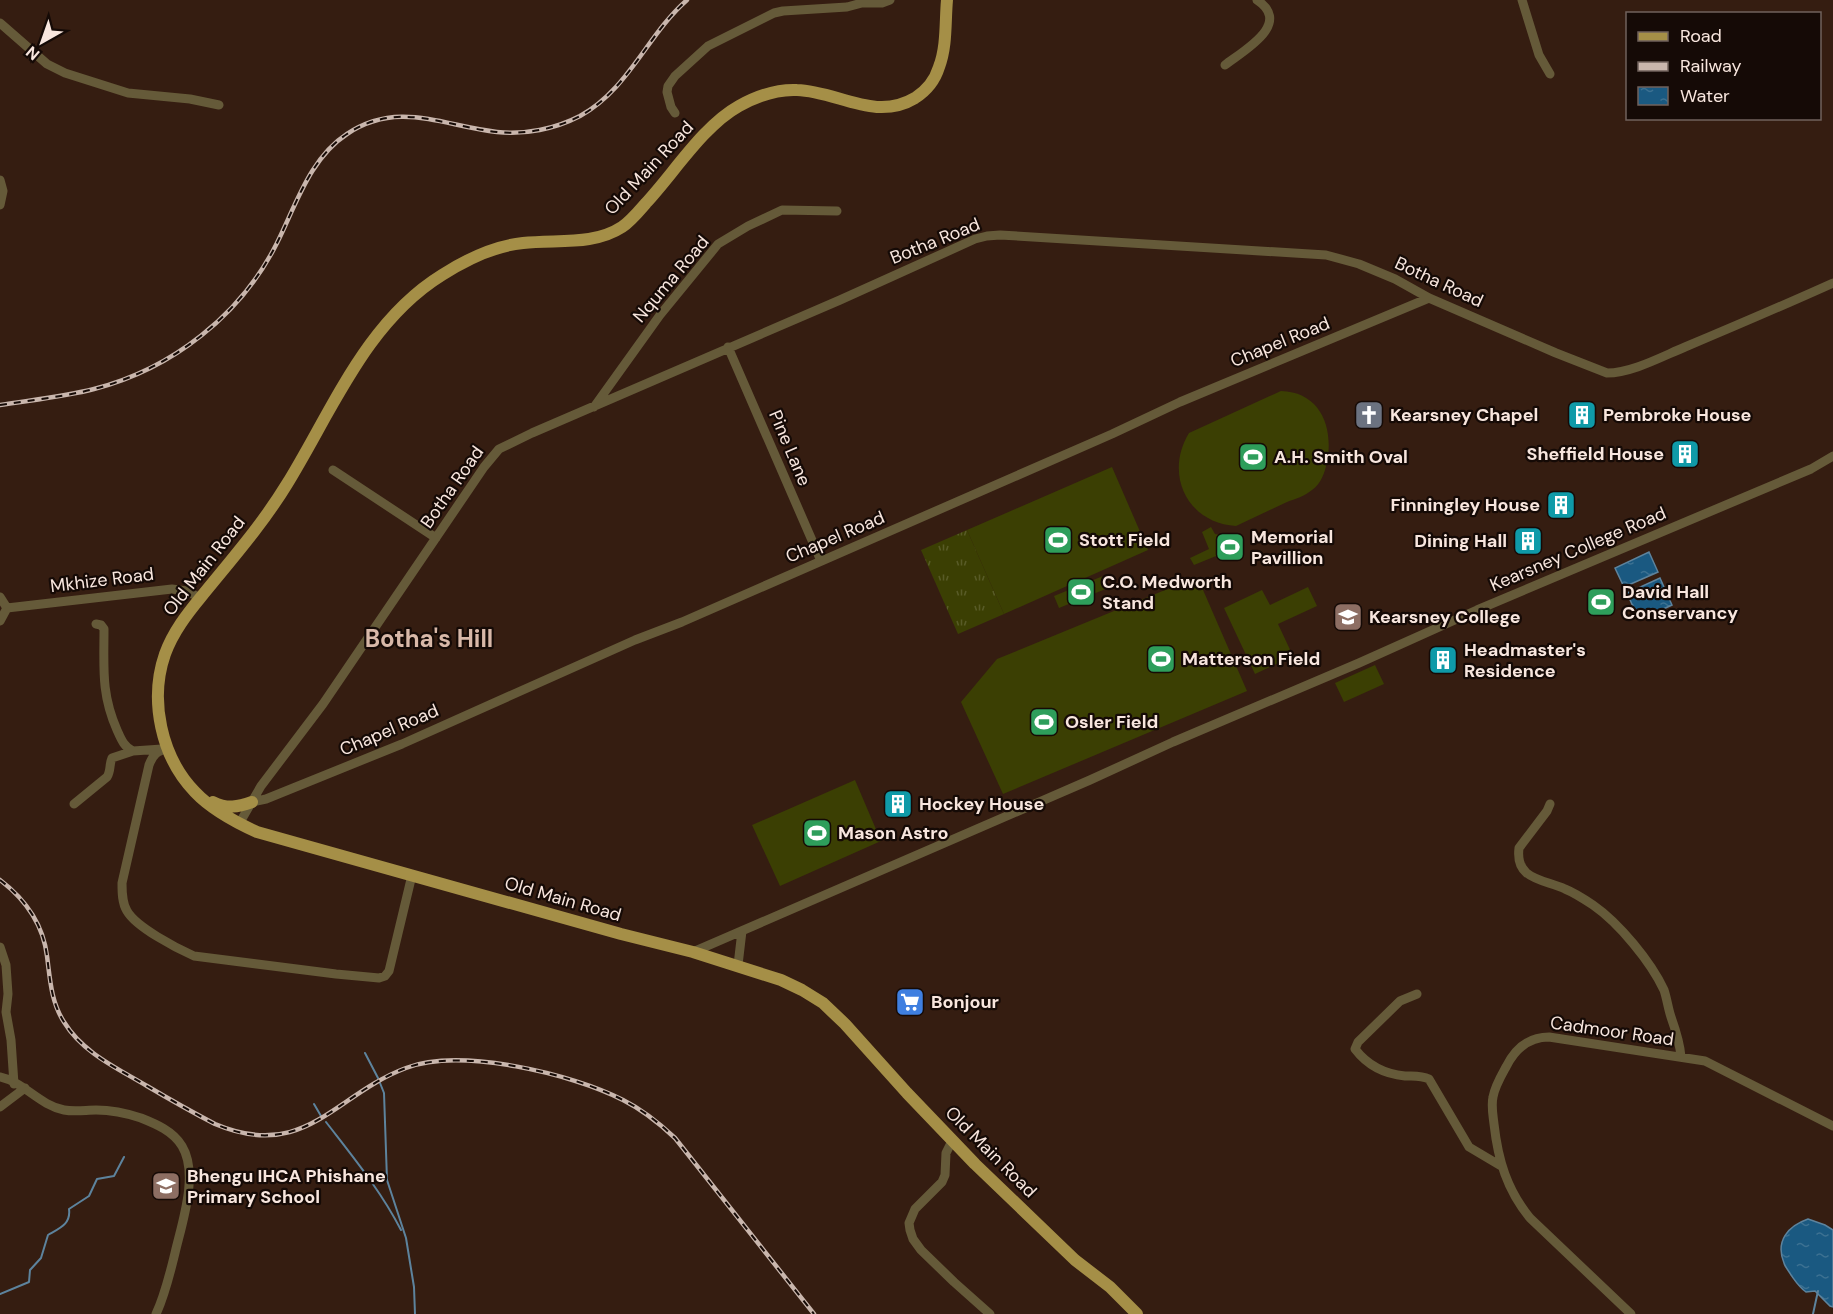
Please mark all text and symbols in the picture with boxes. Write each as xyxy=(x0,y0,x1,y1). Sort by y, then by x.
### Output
north arrow xyxy=(12,12,72,72)
legend xyxy=(1626,12,1821,120)
text: Road xyxy=(1680,24,1722,48)
text: N xyxy=(21,41,44,65)
text: Railway xyxy=(1680,54,1742,78)
text: Water xyxy=(1680,84,1730,108)
street label: Old Main Road xyxy=(599,116,699,220)
street label: Botha Road xyxy=(886,212,984,270)
street label: Nquma Road xyxy=(628,230,714,328)
street label: Botha Road xyxy=(1391,251,1487,313)
street label: Chapel Road xyxy=(1227,311,1333,373)
church icon: Kearsney Chapel xyxy=(1353,399,1385,431)
building icon: Pembroke House xyxy=(1566,399,1598,431)
place label: Kearsney Chapel xyxy=(1390,403,1538,427)
place label: Pembroke House xyxy=(1603,403,1752,427)
street label: Pine Lane xyxy=(763,407,817,489)
building icon: Sheffield House xyxy=(1669,438,1701,470)
street label: Botha Road xyxy=(415,441,489,533)
sports icon: A.H. Smith Oval xyxy=(1237,441,1269,473)
place label: Sheffield House xyxy=(1527,442,1664,466)
place label: A.H. Smith Oval xyxy=(1274,445,1408,469)
building icon: Finningley House xyxy=(1545,489,1577,521)
place label: Finningley House xyxy=(1390,493,1540,517)
street label: Kearsney College Road xyxy=(1486,501,1670,597)
street label: Chapel Road xyxy=(782,505,888,569)
street label: Old Main Road xyxy=(158,511,250,621)
sports icon: Stott Field xyxy=(1042,524,1074,556)
place label: Memorial Pavillion xyxy=(1251,525,1333,570)
building icon: Dining Hall xyxy=(1512,525,1544,557)
place label: Stott Field xyxy=(1079,528,1170,552)
place label: Dining Hall xyxy=(1414,529,1507,553)
sports icon: Memorial Pavillion xyxy=(1214,531,1246,563)
street label: Mkhize Road xyxy=(49,562,155,598)
place label: C.O. Medworth Stand xyxy=(1102,570,1232,615)
sports icon: C.O. Medworth Stand xyxy=(1065,576,1097,608)
place label: David Hall Conservancy xyxy=(1622,580,1738,625)
sports icon: David Hall Conservancy xyxy=(1585,586,1617,618)
school or university icon: Kearsney College xyxy=(1332,601,1364,633)
place label: Kearsney College xyxy=(1369,605,1521,629)
district label: Botha's Hill xyxy=(365,623,493,654)
place label: Headmaster's Residence xyxy=(1464,638,1586,683)
sports icon: Matterson Field xyxy=(1145,643,1177,675)
building icon: Headmaster's Residence xyxy=(1427,644,1459,676)
place label: Matterson Field xyxy=(1182,647,1320,671)
street label: Chapel Road xyxy=(336,698,442,762)
sports icon: Osler Field xyxy=(1028,706,1060,738)
place label: Osler Field xyxy=(1065,710,1158,734)
building icon: Hockey House xyxy=(882,788,914,820)
place label: Hockey House xyxy=(919,792,1044,816)
sports icon: Mason Astro xyxy=(801,817,833,849)
place label: Mason Astro xyxy=(838,821,948,845)
street label: Old Main Road xyxy=(502,871,624,927)
supermarket icon: Bonjour xyxy=(894,986,926,1018)
place label: Bonjour xyxy=(931,990,999,1014)
street label: Cadmoor Road xyxy=(1549,1010,1675,1052)
street label: Old Main Road xyxy=(940,1101,1042,1203)
place label: Bhengu IHCA Phishane Primary School xyxy=(187,1164,386,1209)
school or university icon: Bhengu IHCA Phishane Primary School xyxy=(150,1170,182,1202)

